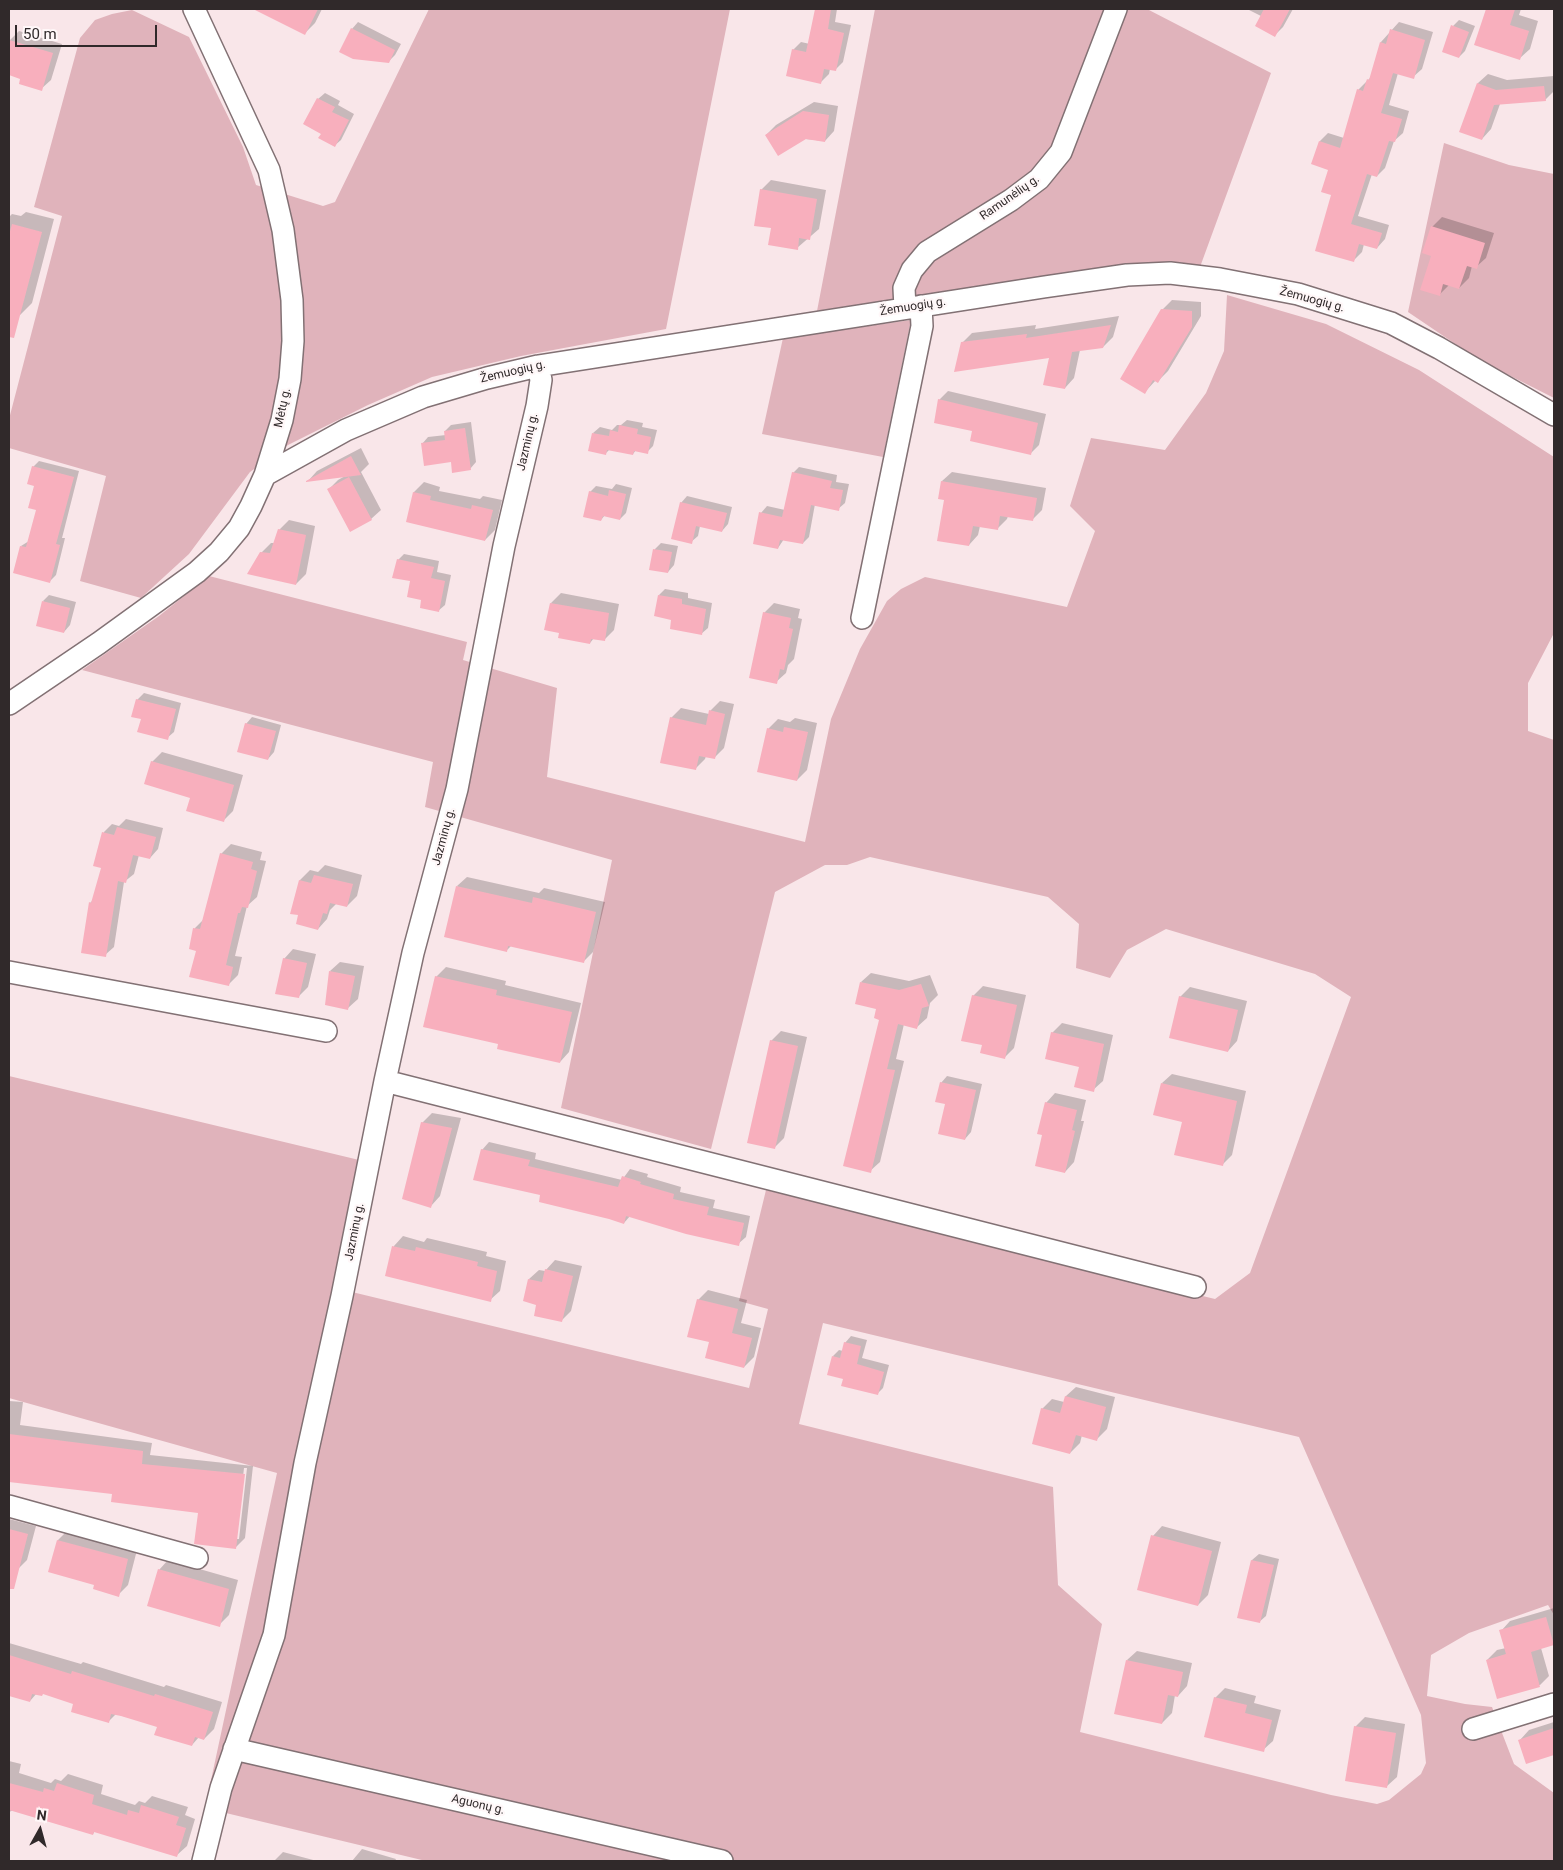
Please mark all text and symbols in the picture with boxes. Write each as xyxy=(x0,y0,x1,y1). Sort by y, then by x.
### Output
scale bar xyxy=(18,15,160,47)
text: 50 m xyxy=(23,25,57,43)
street label: Ramunėlių g. xyxy=(977,172,1043,224)
street label: Žemuogių g. xyxy=(1278,284,1346,316)
street label: Žemuogių g. xyxy=(879,295,947,319)
street label: Žemuogių g. xyxy=(479,357,547,387)
street label: Mėtų g. xyxy=(272,387,294,429)
street label: Jazminų g. xyxy=(514,412,542,472)
street label: Jazminų g. xyxy=(429,807,459,867)
street label: Jazminų g. xyxy=(342,1202,368,1262)
street label: Aguonų g. xyxy=(450,1792,506,1818)
north arrow xyxy=(15,1805,65,1855)
text: N xyxy=(36,1807,48,1824)

